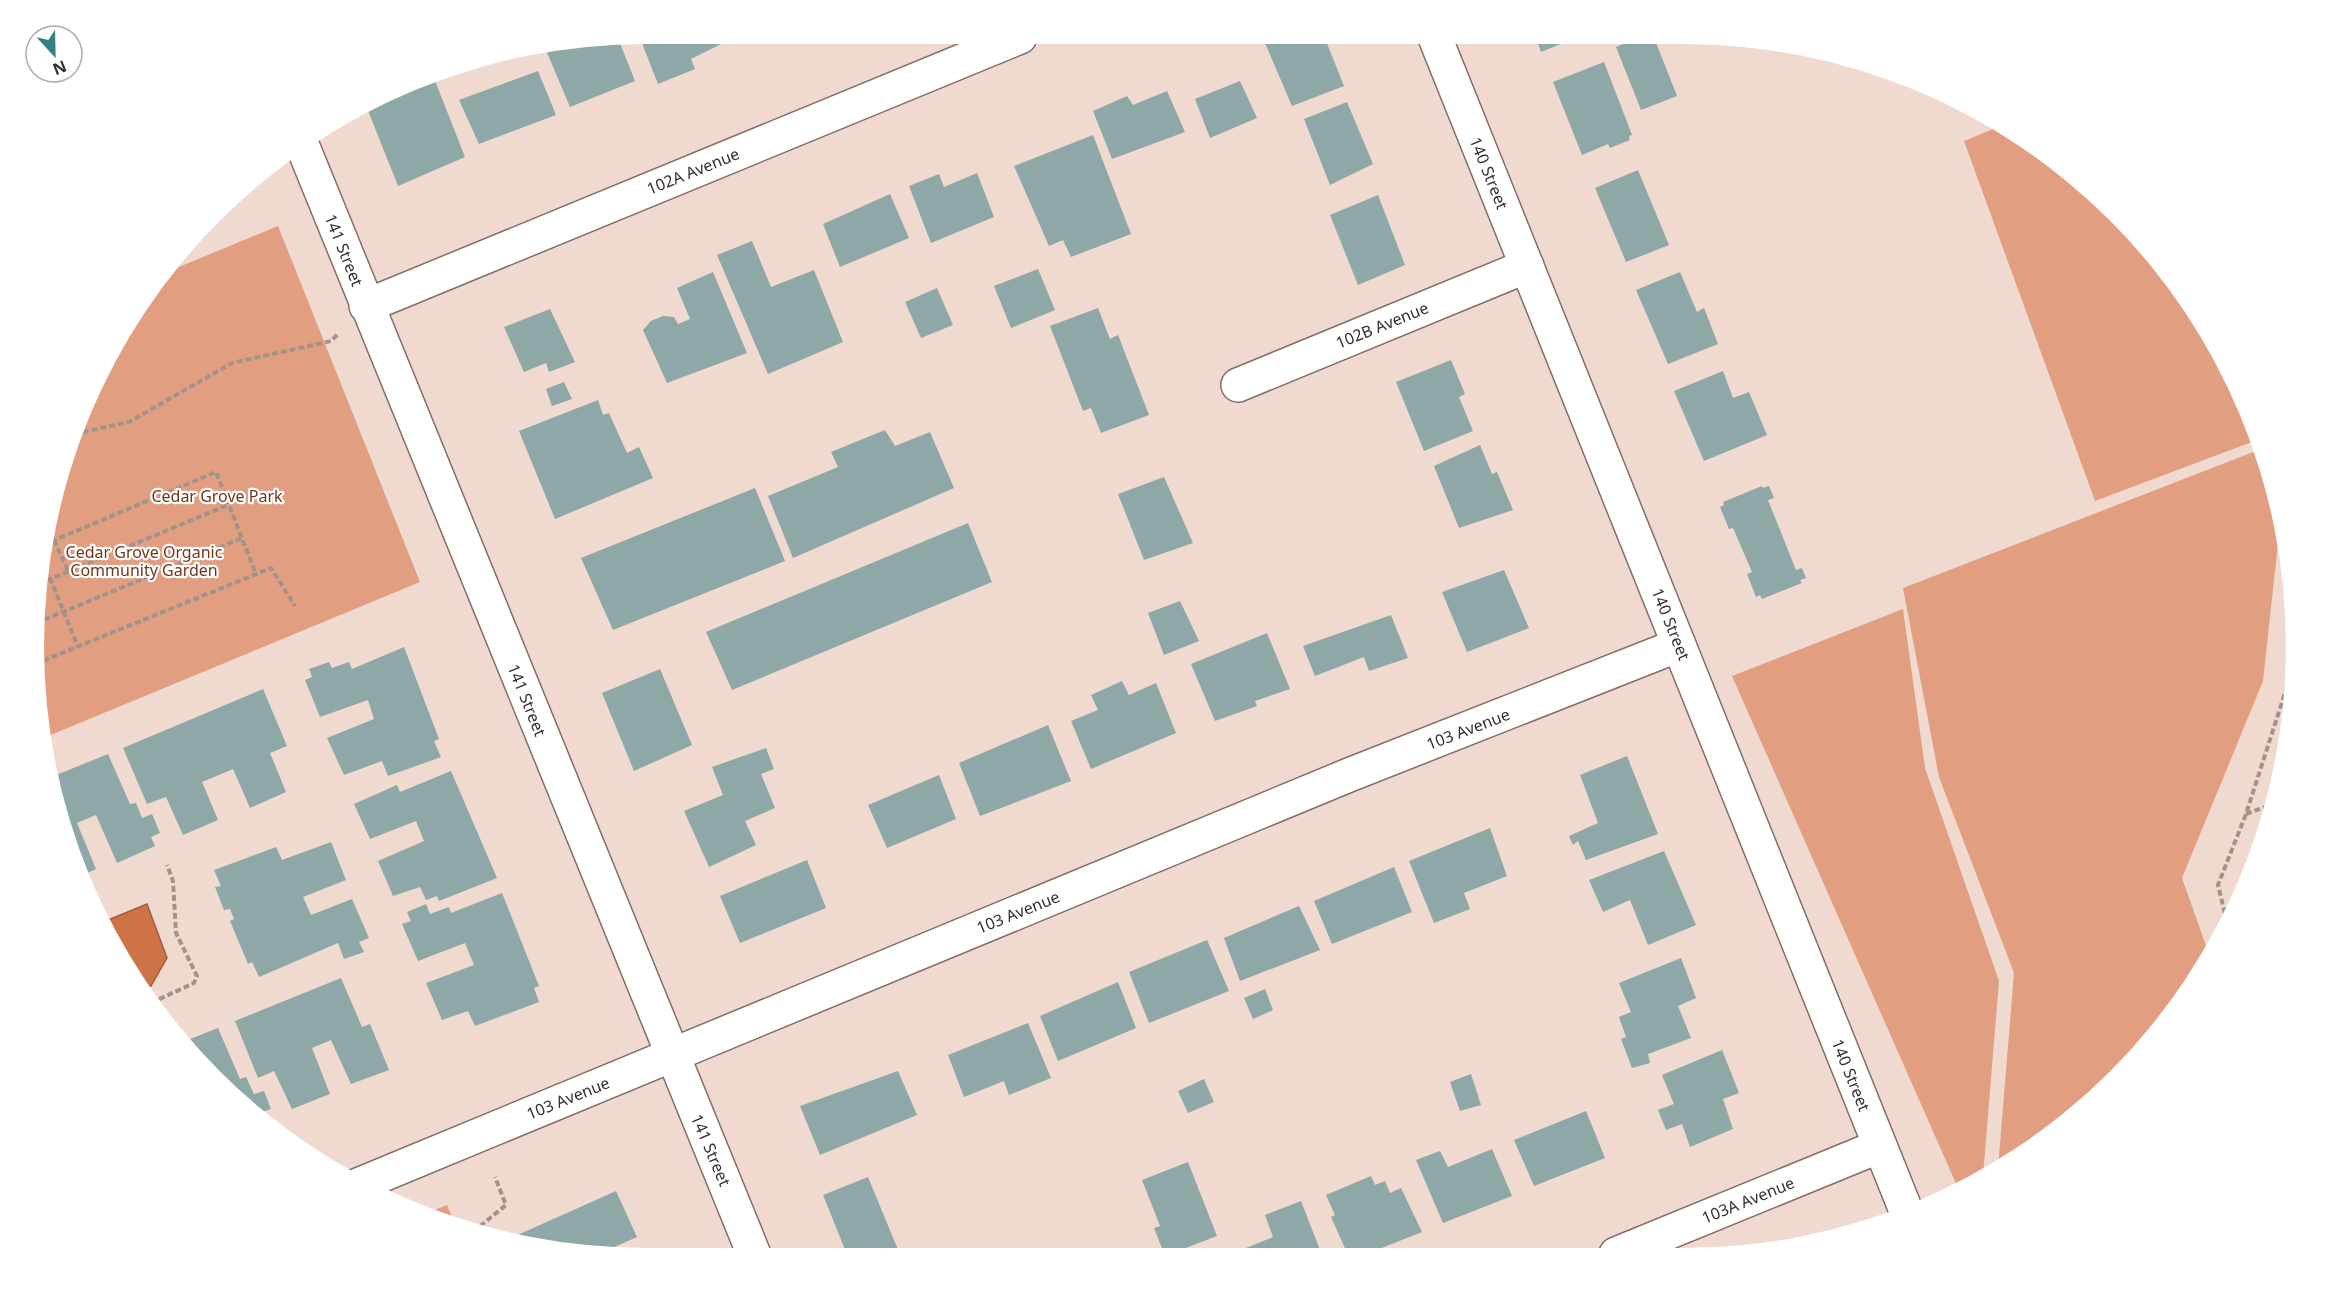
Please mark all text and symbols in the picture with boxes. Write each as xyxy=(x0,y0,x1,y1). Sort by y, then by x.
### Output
north arrow xyxy=(24,24,84,84)
text: N xyxy=(49,55,70,81)
street label: 140 Street xyxy=(1465,134,1514,213)
street label: 102A Avenue xyxy=(643,142,743,200)
street label: 141 Street xyxy=(320,211,369,290)
street label: 102B Avenue xyxy=(1332,296,1432,354)
park label: Cedar Grove Park xyxy=(151,485,283,507)
park label: Cedar Grove Organic Community Garden xyxy=(66,541,223,581)
street label: 140 Street xyxy=(1647,585,1696,664)
street label: 141 Street xyxy=(503,661,552,740)
street label: 103 Avenue xyxy=(1423,703,1513,755)
street label: 103 Avenue xyxy=(973,885,1063,939)
street label: 140 Street xyxy=(1827,1036,1876,1115)
street label: 103 Avenue xyxy=(523,1071,613,1125)
street label: 141 Street xyxy=(686,1111,736,1190)
street label: 103A Avenue xyxy=(1698,1171,1798,1229)

